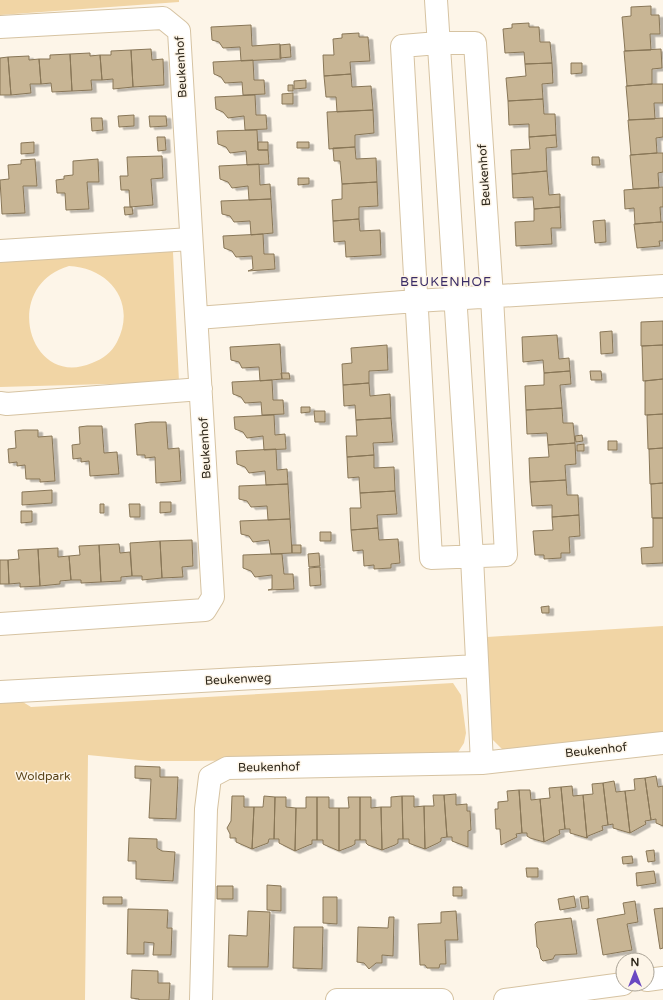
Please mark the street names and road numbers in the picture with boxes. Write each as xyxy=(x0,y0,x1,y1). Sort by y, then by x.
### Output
street label: Beukenhof xyxy=(172,35,190,98)
street label: Beukenhof xyxy=(475,143,493,206)
street label: Beukenhof xyxy=(196,416,214,479)
street label: Beukenweg xyxy=(204,670,272,688)
street label: Beukenhof xyxy=(564,740,628,760)
street label: Beukenhof xyxy=(238,759,301,775)

